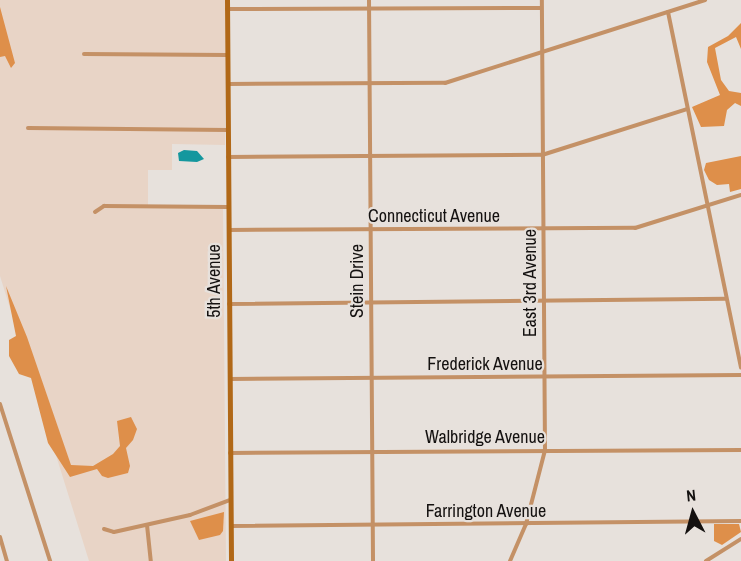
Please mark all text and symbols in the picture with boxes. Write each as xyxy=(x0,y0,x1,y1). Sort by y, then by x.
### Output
street label: Connecticut Avenue xyxy=(368,205,500,227)
street label: East 3rd Avenue xyxy=(519,229,541,337)
street label: 5th Avenue xyxy=(203,244,225,318)
street label: Stein Drive xyxy=(346,244,368,318)
street label: Frederick Avenue xyxy=(427,353,543,375)
street label: Walbridge Avenue xyxy=(425,426,545,448)
north arrow xyxy=(663,483,723,543)
text: N xyxy=(685,484,697,507)
street label: Farrington Avenue xyxy=(425,500,547,522)

